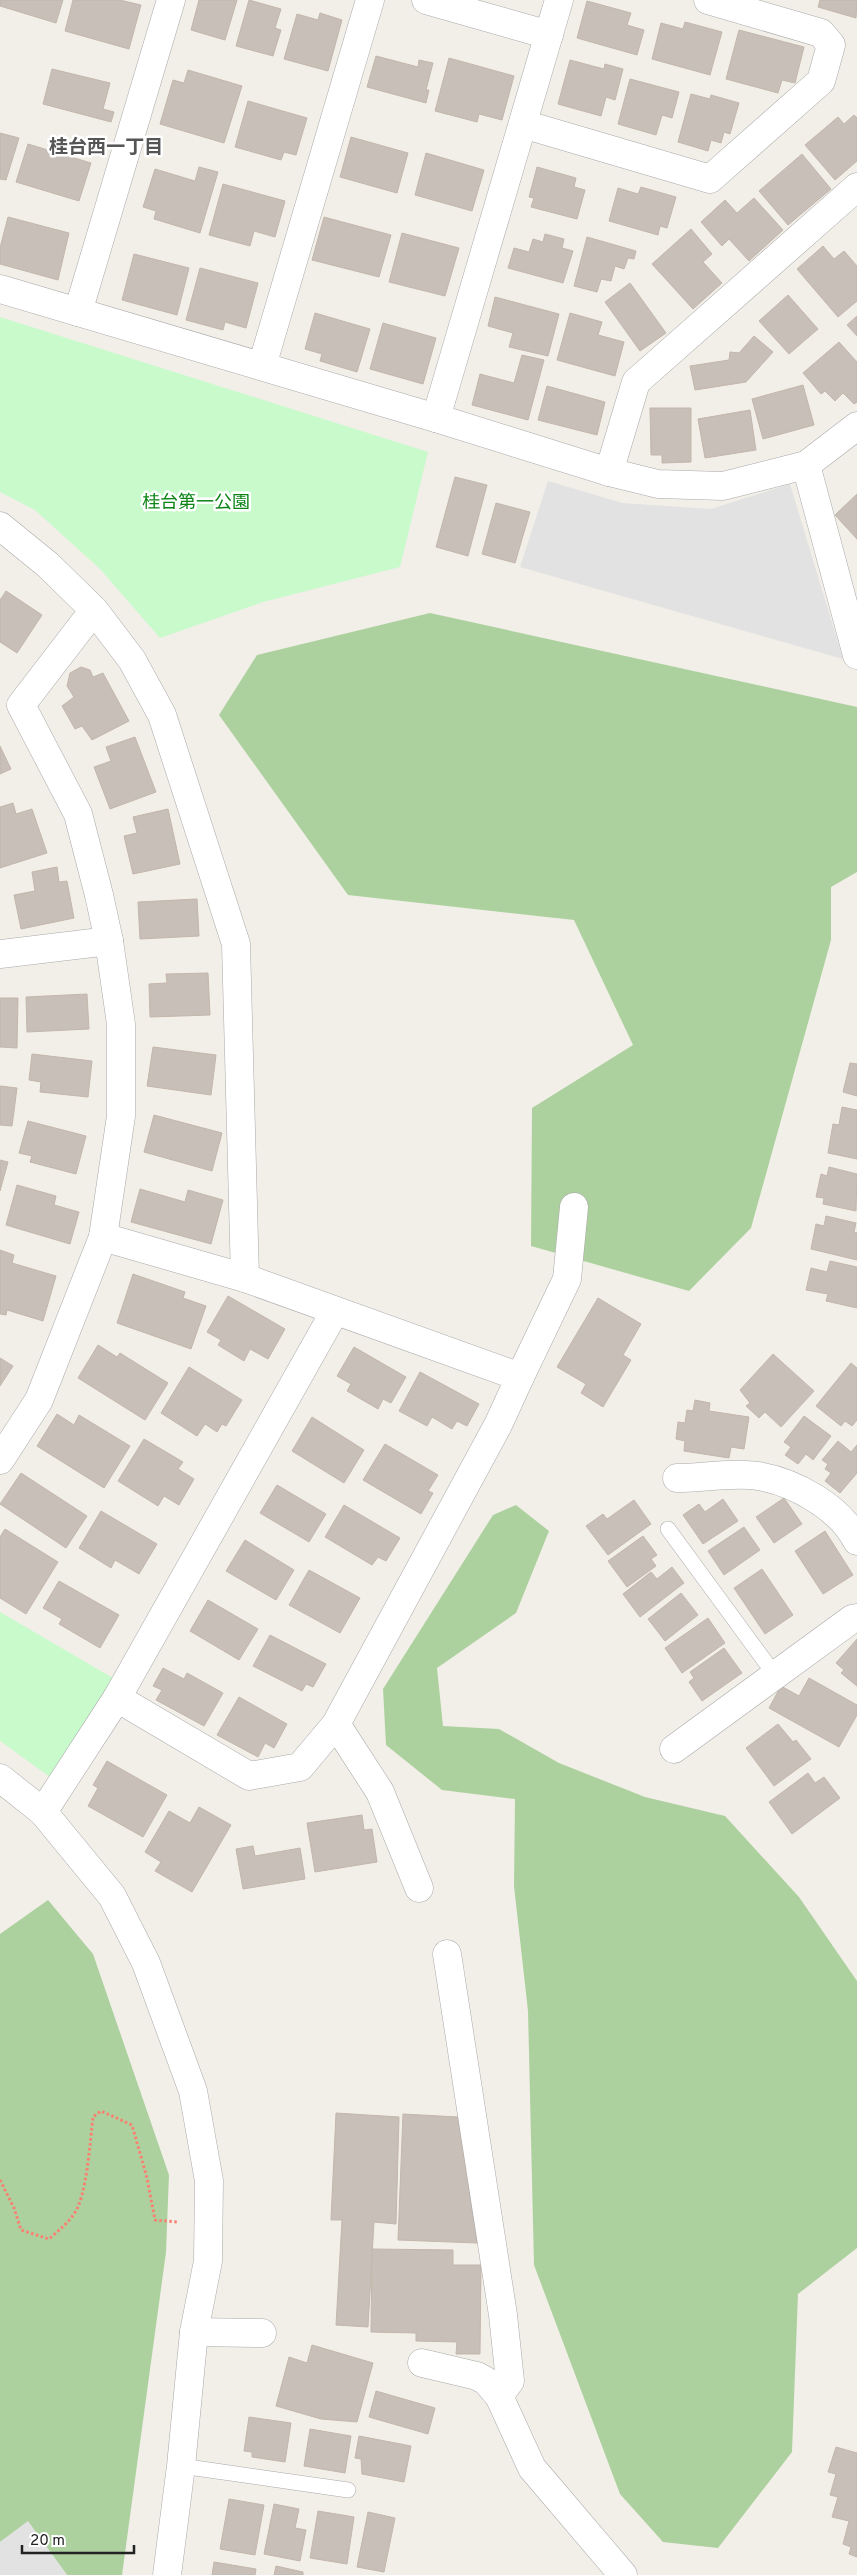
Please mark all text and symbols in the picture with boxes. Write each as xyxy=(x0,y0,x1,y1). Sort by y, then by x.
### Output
district label: 桂台西一丁目 xyxy=(49,136,163,160)
park label: 桂台第一公園 xyxy=(142,492,250,515)
scale bar xyxy=(22,2522,135,2554)
text: 20 m xyxy=(30,2532,65,2551)

